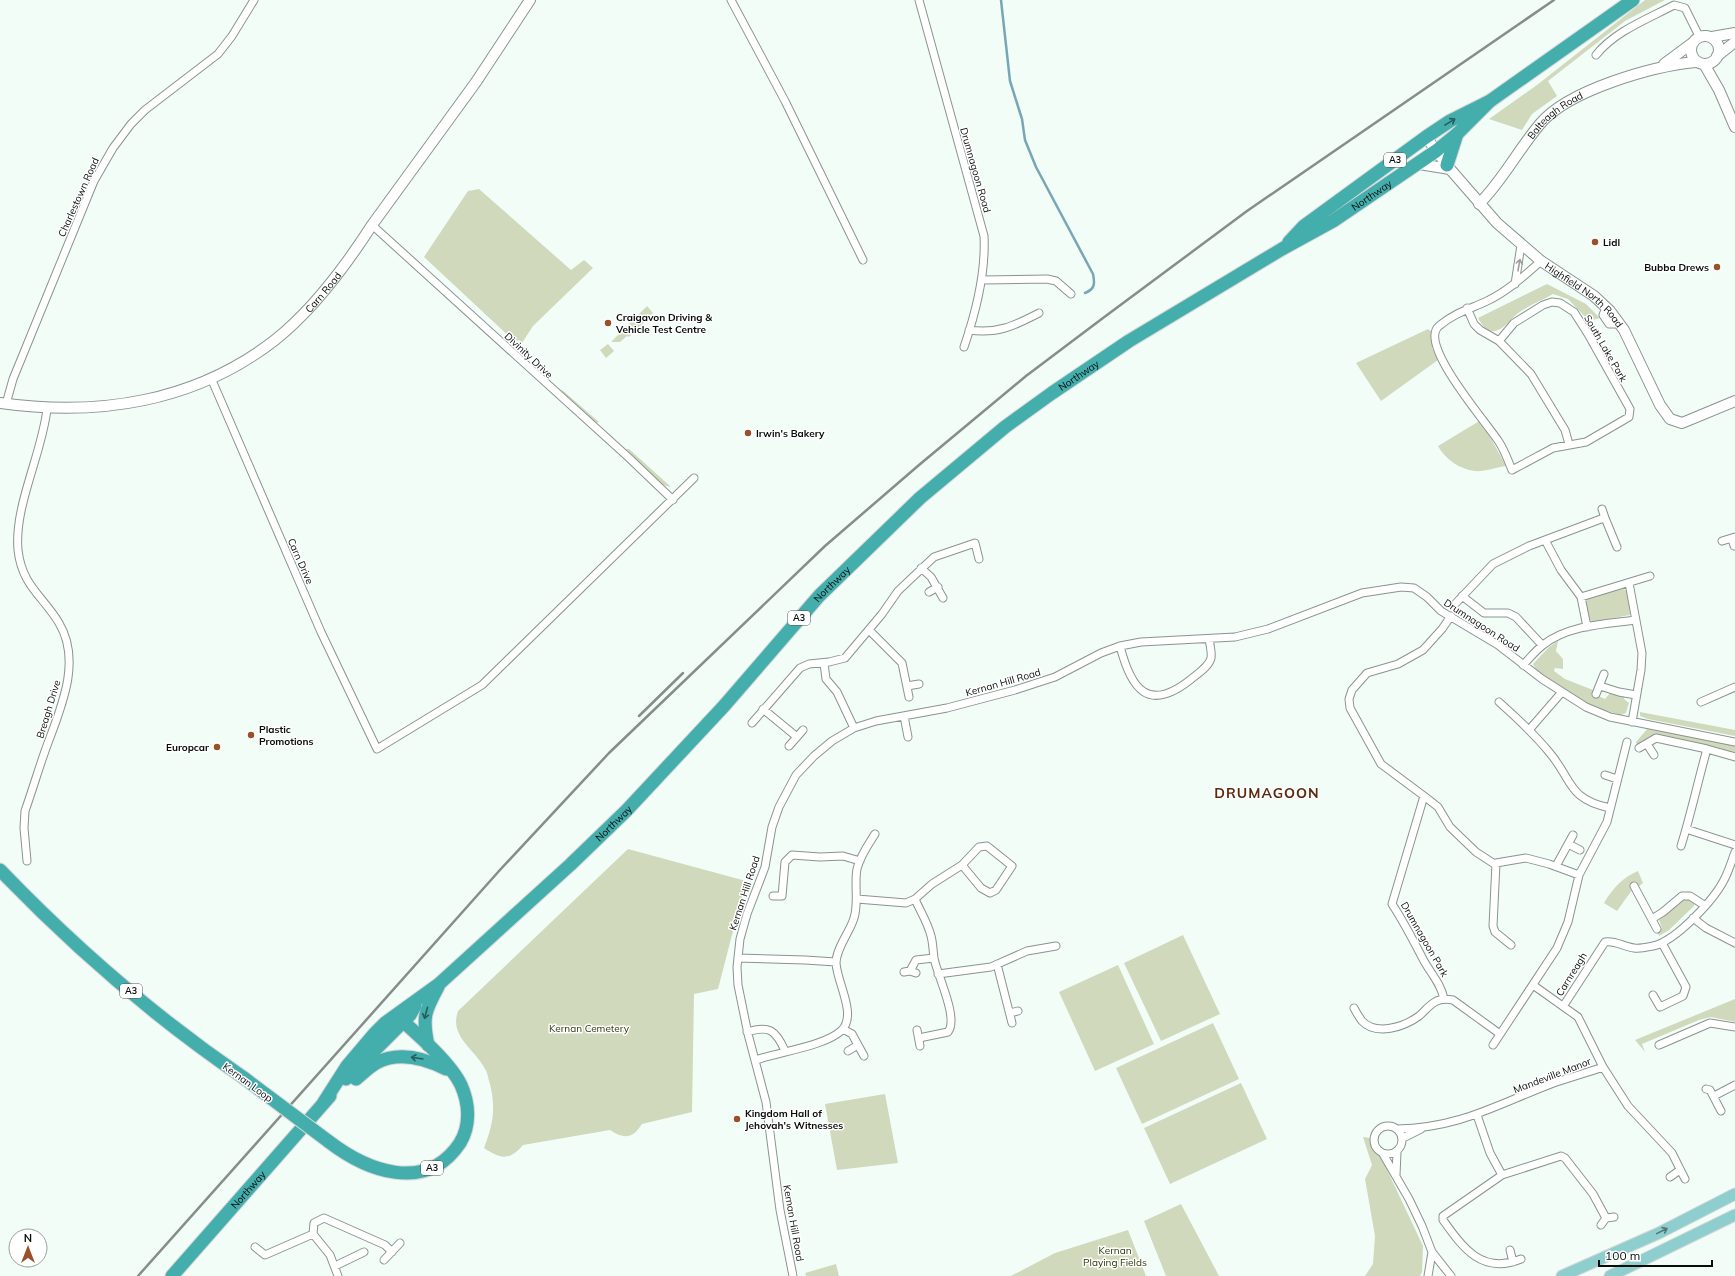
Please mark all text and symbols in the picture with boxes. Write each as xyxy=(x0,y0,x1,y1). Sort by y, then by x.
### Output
street label: Balteagh Road xyxy=(1524,89,1585,142)
one-way arrow xyxy=(1444,118,1455,126)
street label: Drumnagoon Road xyxy=(957,126,994,214)
road number: A3 xyxy=(1384,153,1406,167)
street label: Charlestown Road xyxy=(55,155,102,239)
street label: Northway xyxy=(1349,177,1395,214)
place label: Lidl xyxy=(1603,236,1620,249)
marker: Lidl xyxy=(1590,237,1600,247)
one-way arrow xyxy=(1515,258,1523,271)
street label: Highfield North Road xyxy=(1542,259,1626,330)
place label: Bubba Drews xyxy=(1644,261,1709,274)
marker: Bubba Drews xyxy=(1712,262,1722,272)
street label: Carn Road xyxy=(302,269,344,316)
place label: Craigavon Driving & Vehicle Test Centre xyxy=(615,311,713,336)
street label: South Lake Park xyxy=(1581,312,1630,385)
marker: Craigavon Driving & Vehicle Test Centre xyxy=(603,318,613,328)
street label: Divinity Drive xyxy=(502,330,556,381)
street label: Northway xyxy=(1056,357,1102,394)
place label: Irwin's Bakery xyxy=(756,427,825,440)
marker: Irwin's Bakery xyxy=(743,428,753,438)
street label: Carn Drive xyxy=(285,536,316,586)
street label: Northway xyxy=(811,563,854,605)
street label: Drumnagoon Road xyxy=(1441,596,1522,655)
road number: A3 xyxy=(788,611,810,625)
street label: Kernan Hill Road xyxy=(964,666,1042,699)
street label: Breagh Drive xyxy=(33,678,64,740)
place label: Plastic Promotions xyxy=(259,723,314,748)
marker: Plastic Promotions xyxy=(246,730,256,740)
place label: Europcar xyxy=(166,741,209,754)
marker: Europcar xyxy=(212,742,222,752)
district label: DRUMAGOON xyxy=(1214,784,1320,802)
street label: Northway xyxy=(593,802,635,844)
street label: Kernan Hill Road xyxy=(726,854,763,932)
street label: Drumnagoon Park xyxy=(1398,899,1452,980)
street label: Carnreagh xyxy=(1553,950,1590,999)
road number: A3 xyxy=(120,984,142,998)
one-way arrow xyxy=(422,1006,429,1019)
park label: Kernan Cemetery xyxy=(549,1022,630,1035)
one-way arrow xyxy=(411,1054,424,1062)
street label: Mandeville Manor xyxy=(1512,1055,1593,1096)
street label: Kernan Loop xyxy=(220,1060,275,1105)
place label: Kingdom Hall of Jehovah's Witnesses xyxy=(745,1107,843,1132)
marker: Kingdom Hall of Jehovah's Witnesses xyxy=(732,1114,742,1124)
road number: A3 xyxy=(421,1161,443,1175)
street label: Northway xyxy=(228,1168,269,1212)
street label: Kernan Hill Road xyxy=(780,1184,807,1262)
one-way arrow xyxy=(1655,1227,1667,1234)
north arrow xyxy=(8,1228,48,1268)
text: N xyxy=(24,1231,32,1245)
scale bar xyxy=(1599,1242,1712,1268)
park label: Kernan Playing Fields xyxy=(1083,1244,1147,1269)
text: 100 m xyxy=(1605,1248,1640,1263)

